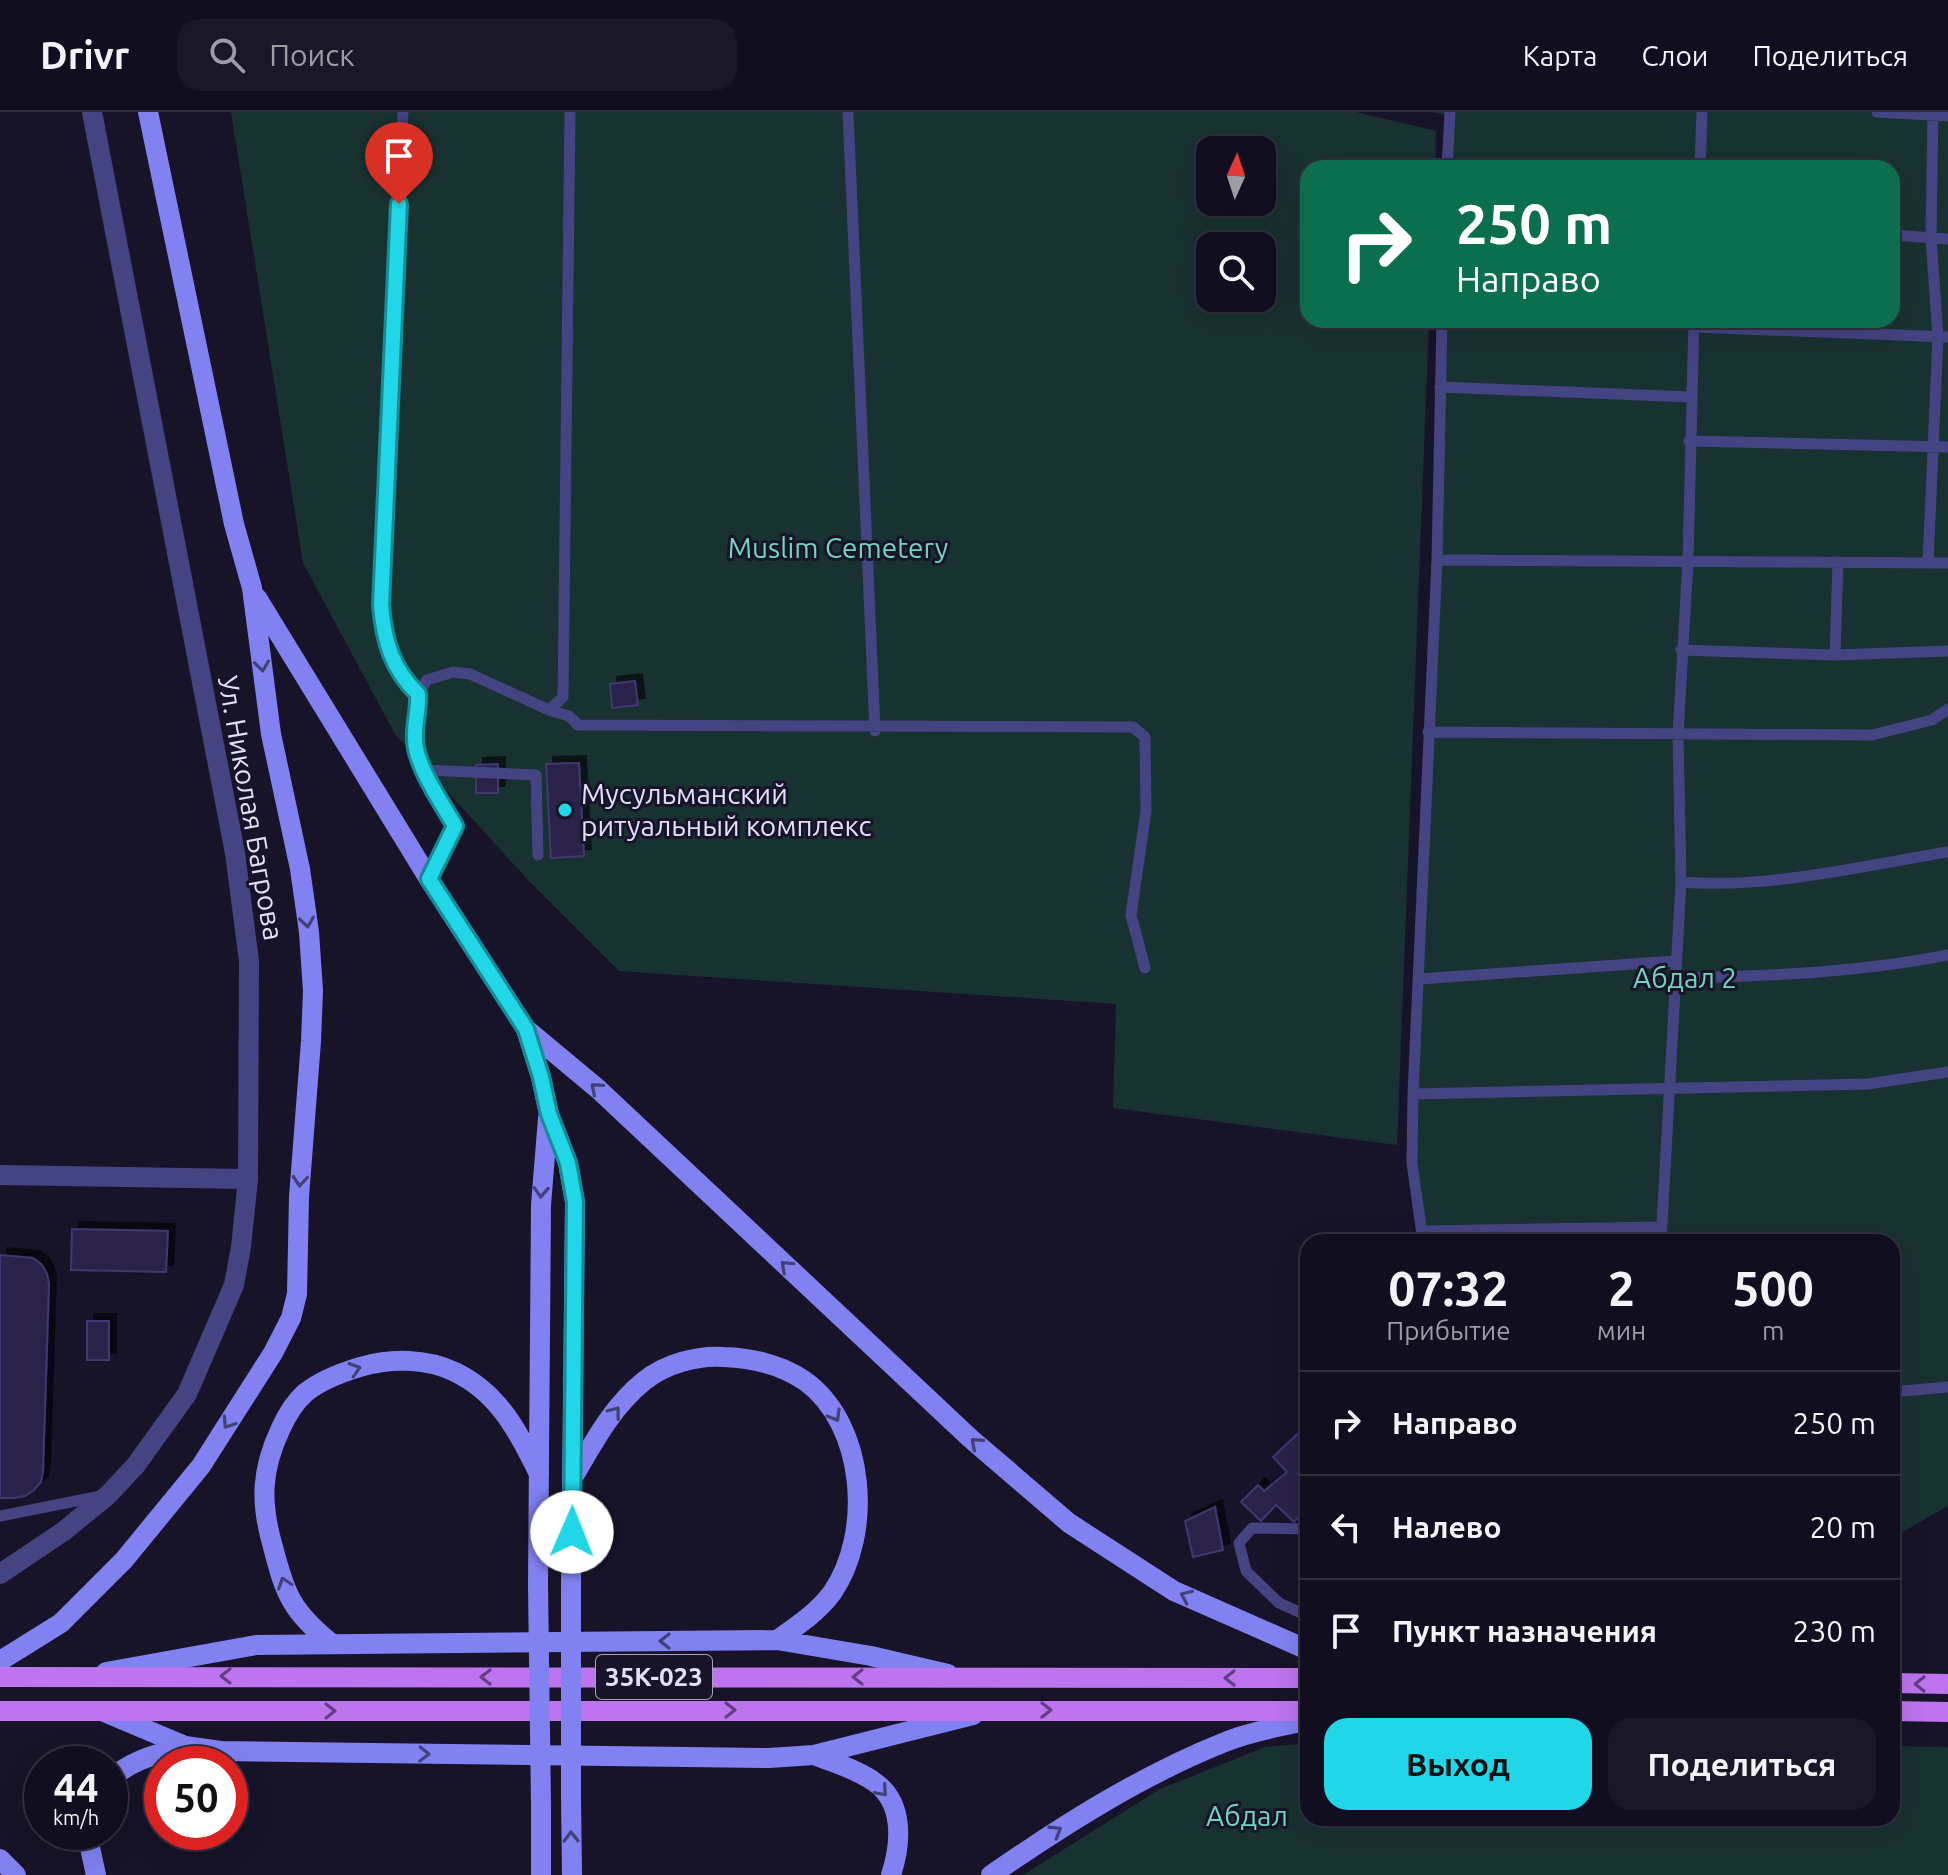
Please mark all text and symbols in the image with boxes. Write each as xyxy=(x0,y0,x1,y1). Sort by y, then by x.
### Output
search box xyxy=(177,19,737,91)
icon: search xyxy=(205,33,249,77)
text: Drivr xyxy=(40,34,129,76)
text: Поиск xyxy=(269,38,355,72)
text: Карта xyxy=(1523,40,1597,71)
text: Слои xyxy=(1641,40,1708,71)
text: Поделиться xyxy=(1752,40,1908,71)
pin xyxy=(365,122,433,204)
icon: arrive xyxy=(377,134,421,178)
north arrow xyxy=(1196,136,1276,216)
map controls xyxy=(1196,136,1276,312)
icon: right xyxy=(1324,192,1428,296)
text: 250 m xyxy=(1456,192,1612,255)
button: search xyxy=(1196,232,1276,312)
text: Направо xyxy=(1456,258,1601,299)
park label: Muslim Cemetery xyxy=(728,532,948,563)
one-way arrow xyxy=(253,659,270,673)
street label: Ул. Николая Багрова xyxy=(213,673,290,943)
place label: Мусульманский ритуальный комплекс xyxy=(581,778,871,841)
marker: Мусульманский ритуальный комплекс xyxy=(556,801,574,819)
one-way arrow xyxy=(298,915,315,928)
park label: Абдал 2 xyxy=(1633,962,1737,993)
one-way arrow xyxy=(591,1083,606,1098)
one-way arrow xyxy=(292,1175,309,1188)
one-way arrow xyxy=(533,1186,550,1199)
one-way arrow xyxy=(781,1260,795,1275)
text: 07:32 xyxy=(1388,1261,1508,1315)
text: 2 xyxy=(1608,1261,1635,1315)
text: 500 xyxy=(1733,1261,1814,1315)
text: Прибытие xyxy=(1386,1316,1511,1345)
text: мин xyxy=(1597,1316,1646,1345)
text: m xyxy=(1762,1316,1784,1345)
one-way arrow xyxy=(348,1362,362,1378)
icon: right xyxy=(1324,1401,1368,1445)
one-way arrow xyxy=(605,1406,620,1420)
text: Направо xyxy=(1392,1406,1518,1440)
text: 250 m xyxy=(1792,1406,1876,1440)
one-way arrow xyxy=(825,1407,841,1422)
one-way arrow xyxy=(223,1414,238,1429)
one-way arrow xyxy=(971,1438,986,1453)
position arrow xyxy=(530,1490,614,1574)
icon: left xyxy=(1324,1505,1368,1549)
text: Налево xyxy=(1392,1510,1502,1544)
text: 20 m xyxy=(1809,1510,1876,1544)
one-way arrow xyxy=(277,1577,293,1591)
one-way arrow xyxy=(1179,1590,1194,1606)
icon: arrive xyxy=(1324,1609,1368,1653)
text: Пункт назначения xyxy=(1392,1614,1657,1648)
text: 230 m xyxy=(1792,1614,1876,1648)
one-way arrow xyxy=(658,1632,671,1650)
road number: 35К-023 xyxy=(596,1655,712,1699)
one-way arrow xyxy=(219,1667,232,1685)
one-way arrow xyxy=(479,1668,492,1686)
one-way arrow xyxy=(851,1668,864,1686)
one-way arrow xyxy=(1223,1669,1236,1687)
one-way arrow xyxy=(1913,1675,1926,1692)
one-way arrow xyxy=(724,1701,737,1719)
one-way arrow xyxy=(1040,1701,1053,1719)
one-way arrow xyxy=(324,1702,337,1720)
button: Выход xyxy=(1324,1718,1592,1810)
button: Поделиться xyxy=(1608,1718,1876,1810)
one-way arrow xyxy=(418,1745,431,1763)
speed limit sign: 50 xyxy=(144,1746,248,1850)
text: 44 xyxy=(53,1765,99,1810)
one-way arrow xyxy=(872,1782,887,1797)
park label: Абдал xyxy=(1206,1800,1288,1831)
text: km/h xyxy=(53,1806,99,1829)
one-way arrow xyxy=(1047,1826,1062,1841)
one-way arrow xyxy=(562,1830,580,1843)

